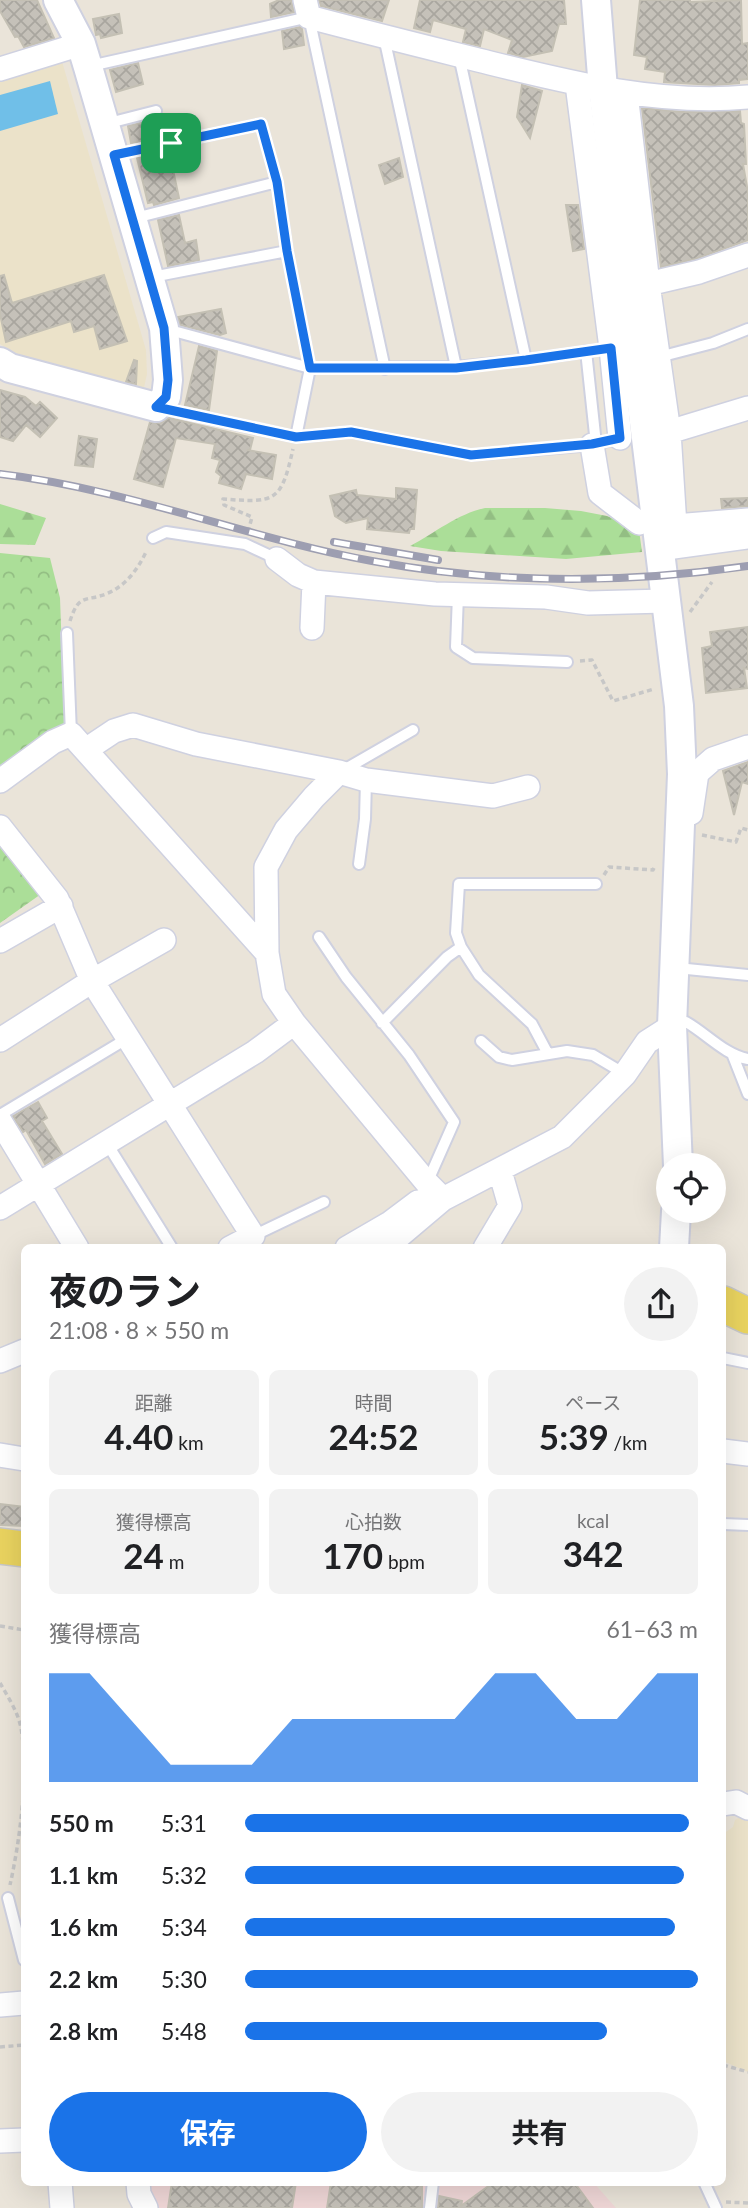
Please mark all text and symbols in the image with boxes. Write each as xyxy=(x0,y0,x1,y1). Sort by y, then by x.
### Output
pin xyxy=(141,113,201,173)
icon: arrive xyxy=(152,124,190,162)
map controls xyxy=(656,1153,726,1223)
button: locate xyxy=(656,1153,726,1223)
text: 夜のラン xyxy=(49,1267,201,1313)
button: share xyxy=(624,1267,698,1341)
text: 21:08 · 8 × 550 m xyxy=(49,1316,229,1344)
text: 距離 xyxy=(135,1391,173,1414)
text: 時間 xyxy=(354,1391,393,1414)
text: ペース xyxy=(565,1391,621,1414)
text: 4.40 xyxy=(104,1415,173,1457)
text: 24:52 xyxy=(328,1415,419,1457)
text: 5:39 xyxy=(539,1415,609,1457)
text: km xyxy=(173,1431,204,1454)
text: /km xyxy=(609,1431,647,1454)
text: kcal xyxy=(577,1509,609,1532)
text: 獲得標高 xyxy=(116,1510,192,1533)
text: 心拍数 xyxy=(345,1510,402,1533)
text: 342 xyxy=(563,1532,624,1574)
text: 24 xyxy=(123,1534,164,1576)
text: 170 xyxy=(322,1534,383,1576)
text: m xyxy=(164,1550,184,1573)
text: bpm xyxy=(383,1550,425,1573)
text: 61–63 m xyxy=(606,1615,698,1643)
text: 獲得標高 xyxy=(49,1619,141,1647)
text: 550 m xyxy=(49,1809,114,1837)
text: 5:31 xyxy=(161,1809,207,1837)
text: 1.1 km xyxy=(49,1861,118,1889)
text: 5:32 xyxy=(161,1861,207,1889)
text: 1.6 km xyxy=(49,1913,118,1941)
text: 5:34 xyxy=(161,1913,207,1941)
text: 2.2 km xyxy=(49,1965,118,1993)
text: 5:30 xyxy=(161,1965,207,1993)
text: 2.8 km xyxy=(49,2017,118,2045)
text: 5:48 xyxy=(161,2017,207,2045)
button: 保存 xyxy=(49,2092,367,2172)
button: 共有 xyxy=(381,2092,698,2172)

